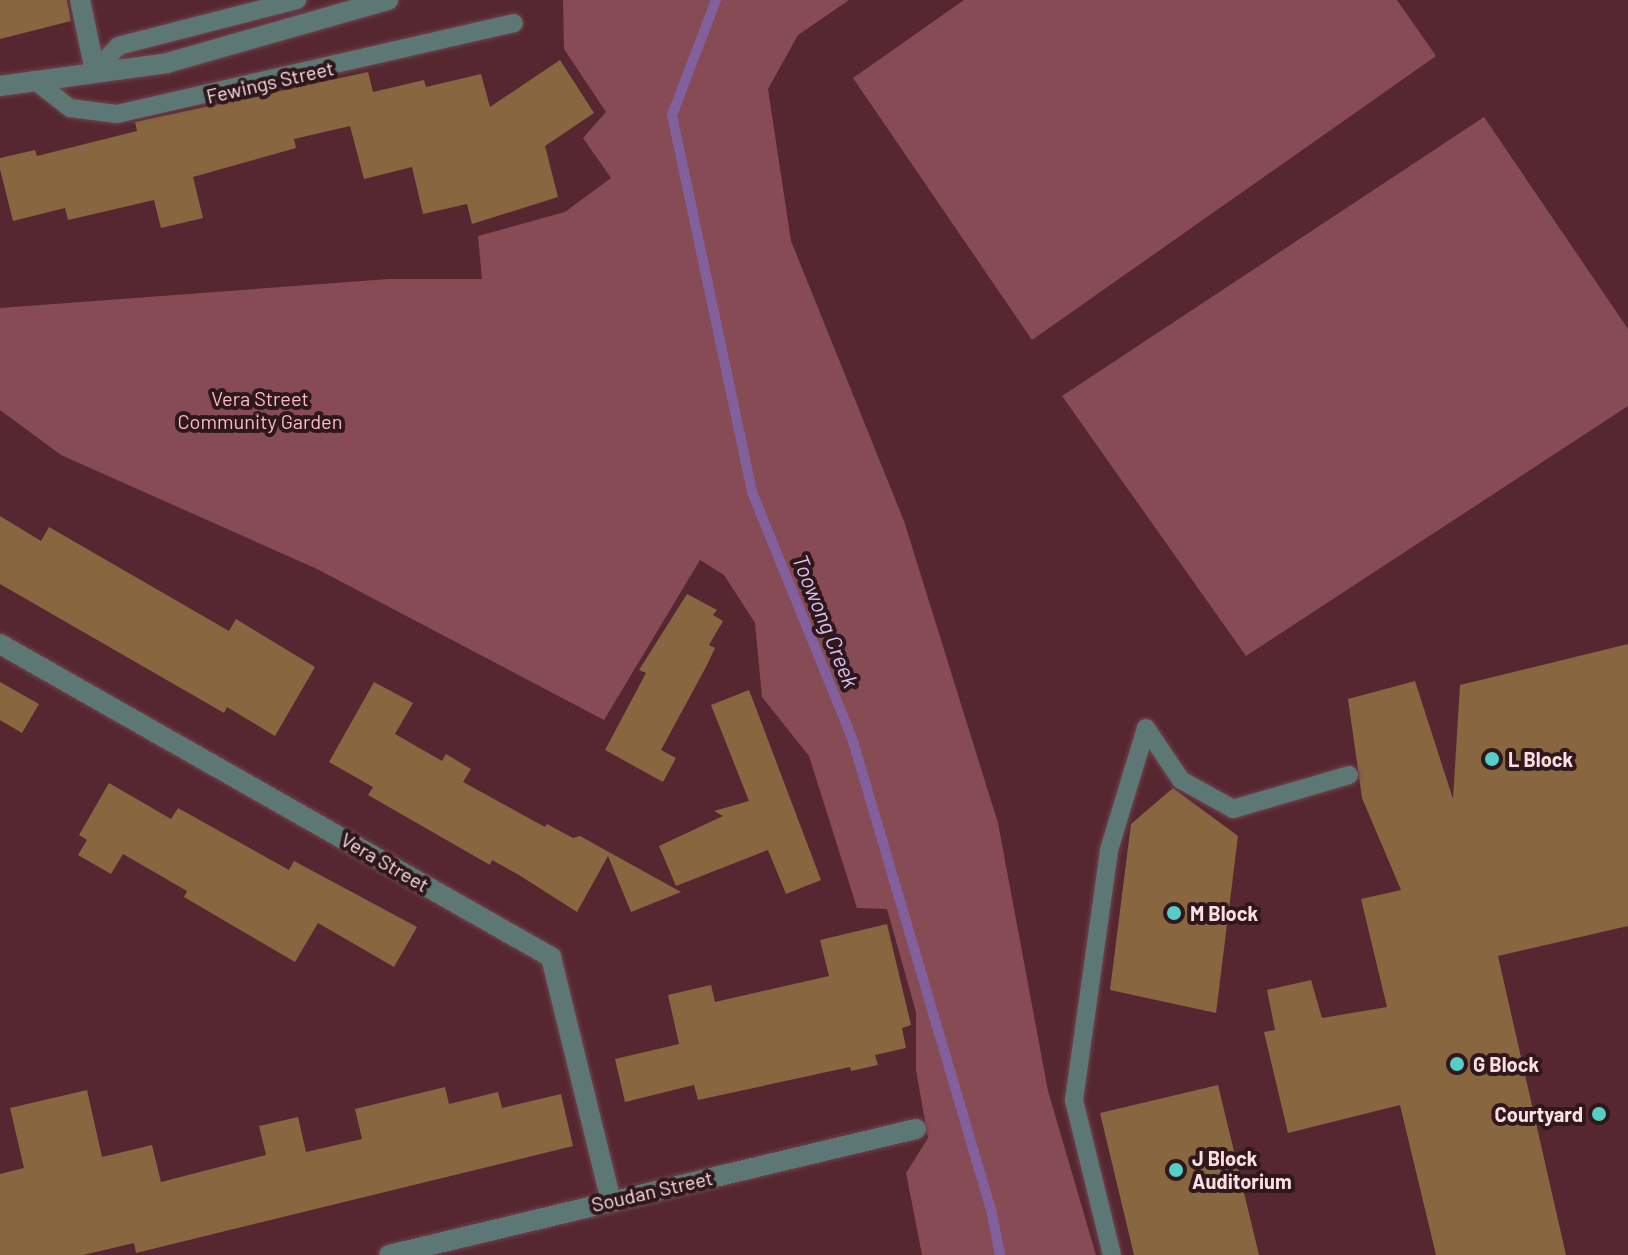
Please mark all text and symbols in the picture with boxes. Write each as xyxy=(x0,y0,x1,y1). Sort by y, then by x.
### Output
street label: Fewings Street xyxy=(204,56,336,108)
park label: Vera Street Community Garden xyxy=(177,386,343,433)
water label: Toowong Creek xyxy=(787,551,865,691)
place label: L Block xyxy=(1508,747,1573,771)
marker: L Block xyxy=(1483,750,1501,768)
street label: Vera Street xyxy=(337,827,433,897)
place label: M Block xyxy=(1190,901,1258,925)
marker: M Block xyxy=(1165,904,1183,922)
place label: G Block xyxy=(1473,1052,1539,1076)
marker: G Block xyxy=(1448,1055,1466,1073)
place label: Courtyard xyxy=(1495,1102,1583,1126)
marker: Courtyard xyxy=(1590,1105,1608,1123)
place label: J Block Auditorium xyxy=(1192,1146,1292,1193)
marker: J Block Auditorium xyxy=(1167,1161,1185,1179)
street label: Soudan Street xyxy=(589,1165,715,1217)

